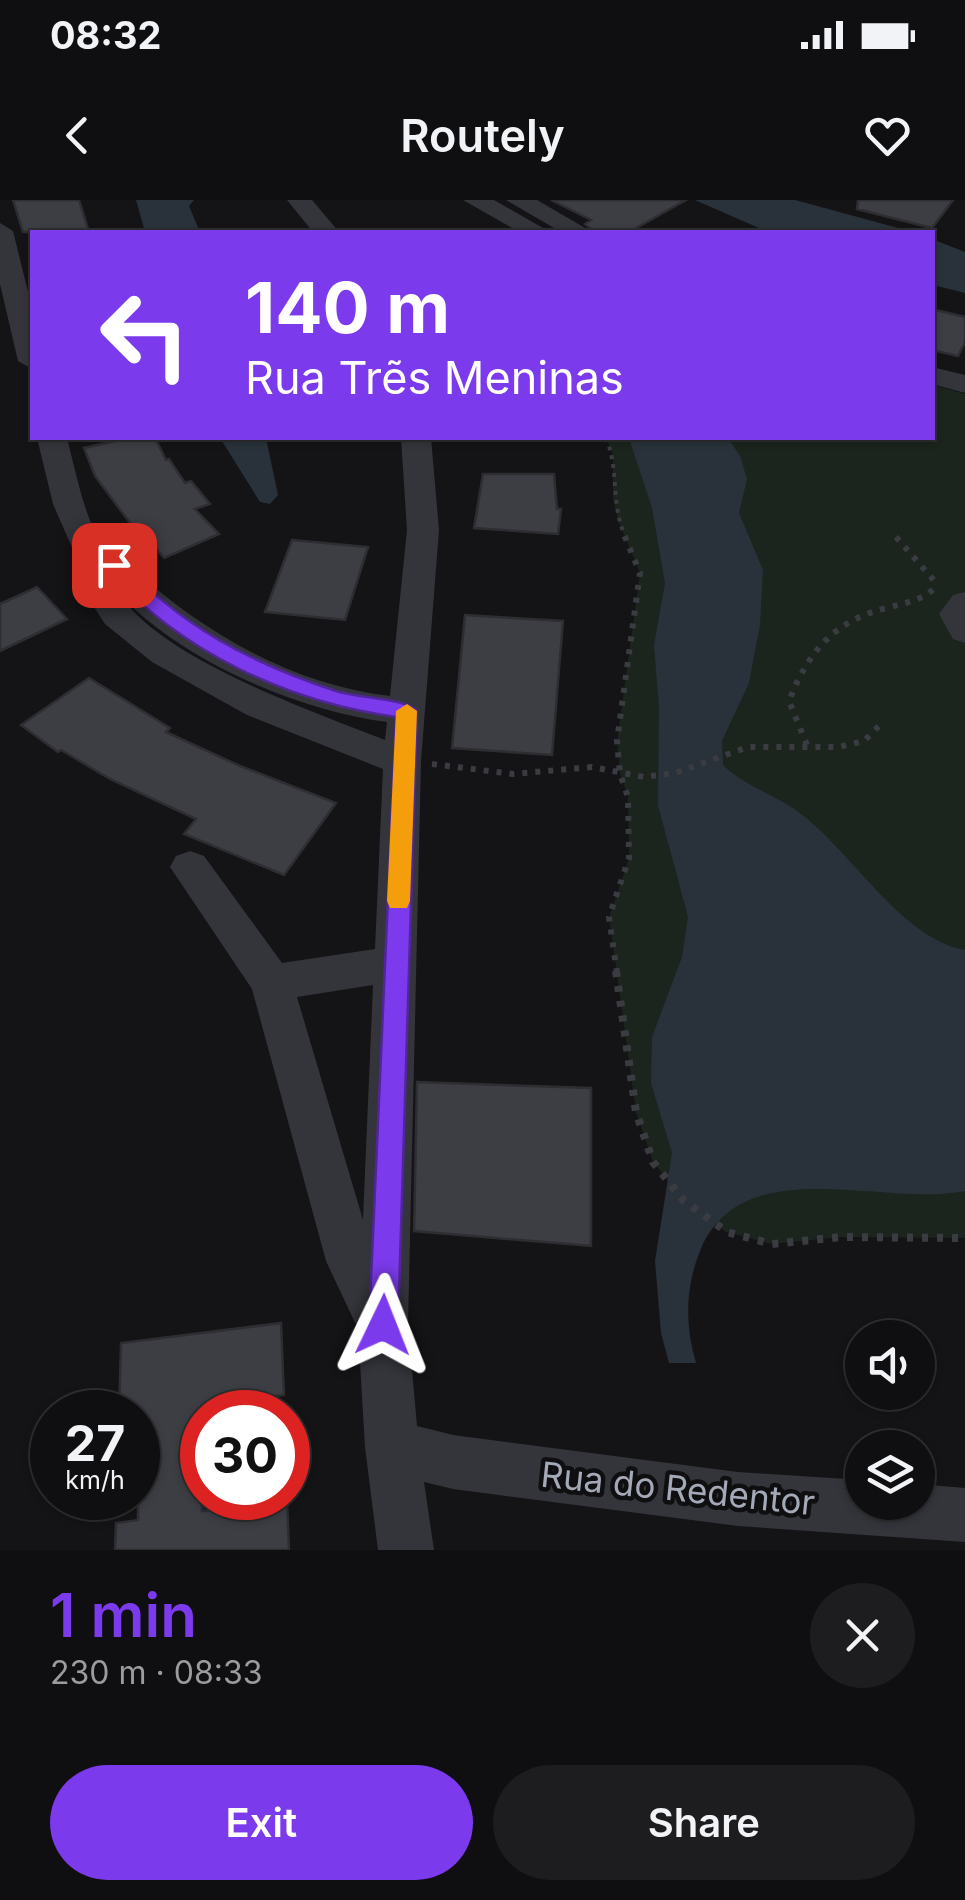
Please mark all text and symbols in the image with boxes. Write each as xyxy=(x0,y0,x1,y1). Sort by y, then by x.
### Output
text: 08:32 xyxy=(50,12,162,58)
icon: back xyxy=(50,108,105,163)
text: Routely xyxy=(400,108,565,163)
icon: heart xyxy=(860,108,915,163)
text: 140 m xyxy=(245,265,450,350)
icon: left xyxy=(80,270,210,400)
text: Rua Trẽs Meninas xyxy=(245,350,624,405)
pin xyxy=(72,523,157,608)
icon: arrive xyxy=(87,538,142,593)
position arrow xyxy=(331,1273,435,1377)
map controls xyxy=(845,1320,935,1520)
button: sound xyxy=(845,1320,935,1410)
speed limit sign: 30 xyxy=(180,1390,310,1520)
text: 27 xyxy=(65,1413,125,1473)
button: layers xyxy=(845,1430,935,1520)
street label: Rua do Redentor xyxy=(539,1453,817,1523)
text: km/h xyxy=(65,1465,125,1495)
text: 1 min xyxy=(50,1579,197,1651)
button: close xyxy=(810,1583,915,1688)
text: 230 m · 08:33 xyxy=(50,1653,262,1692)
button: Exit xyxy=(50,1765,473,1880)
button: Share xyxy=(493,1765,915,1880)

